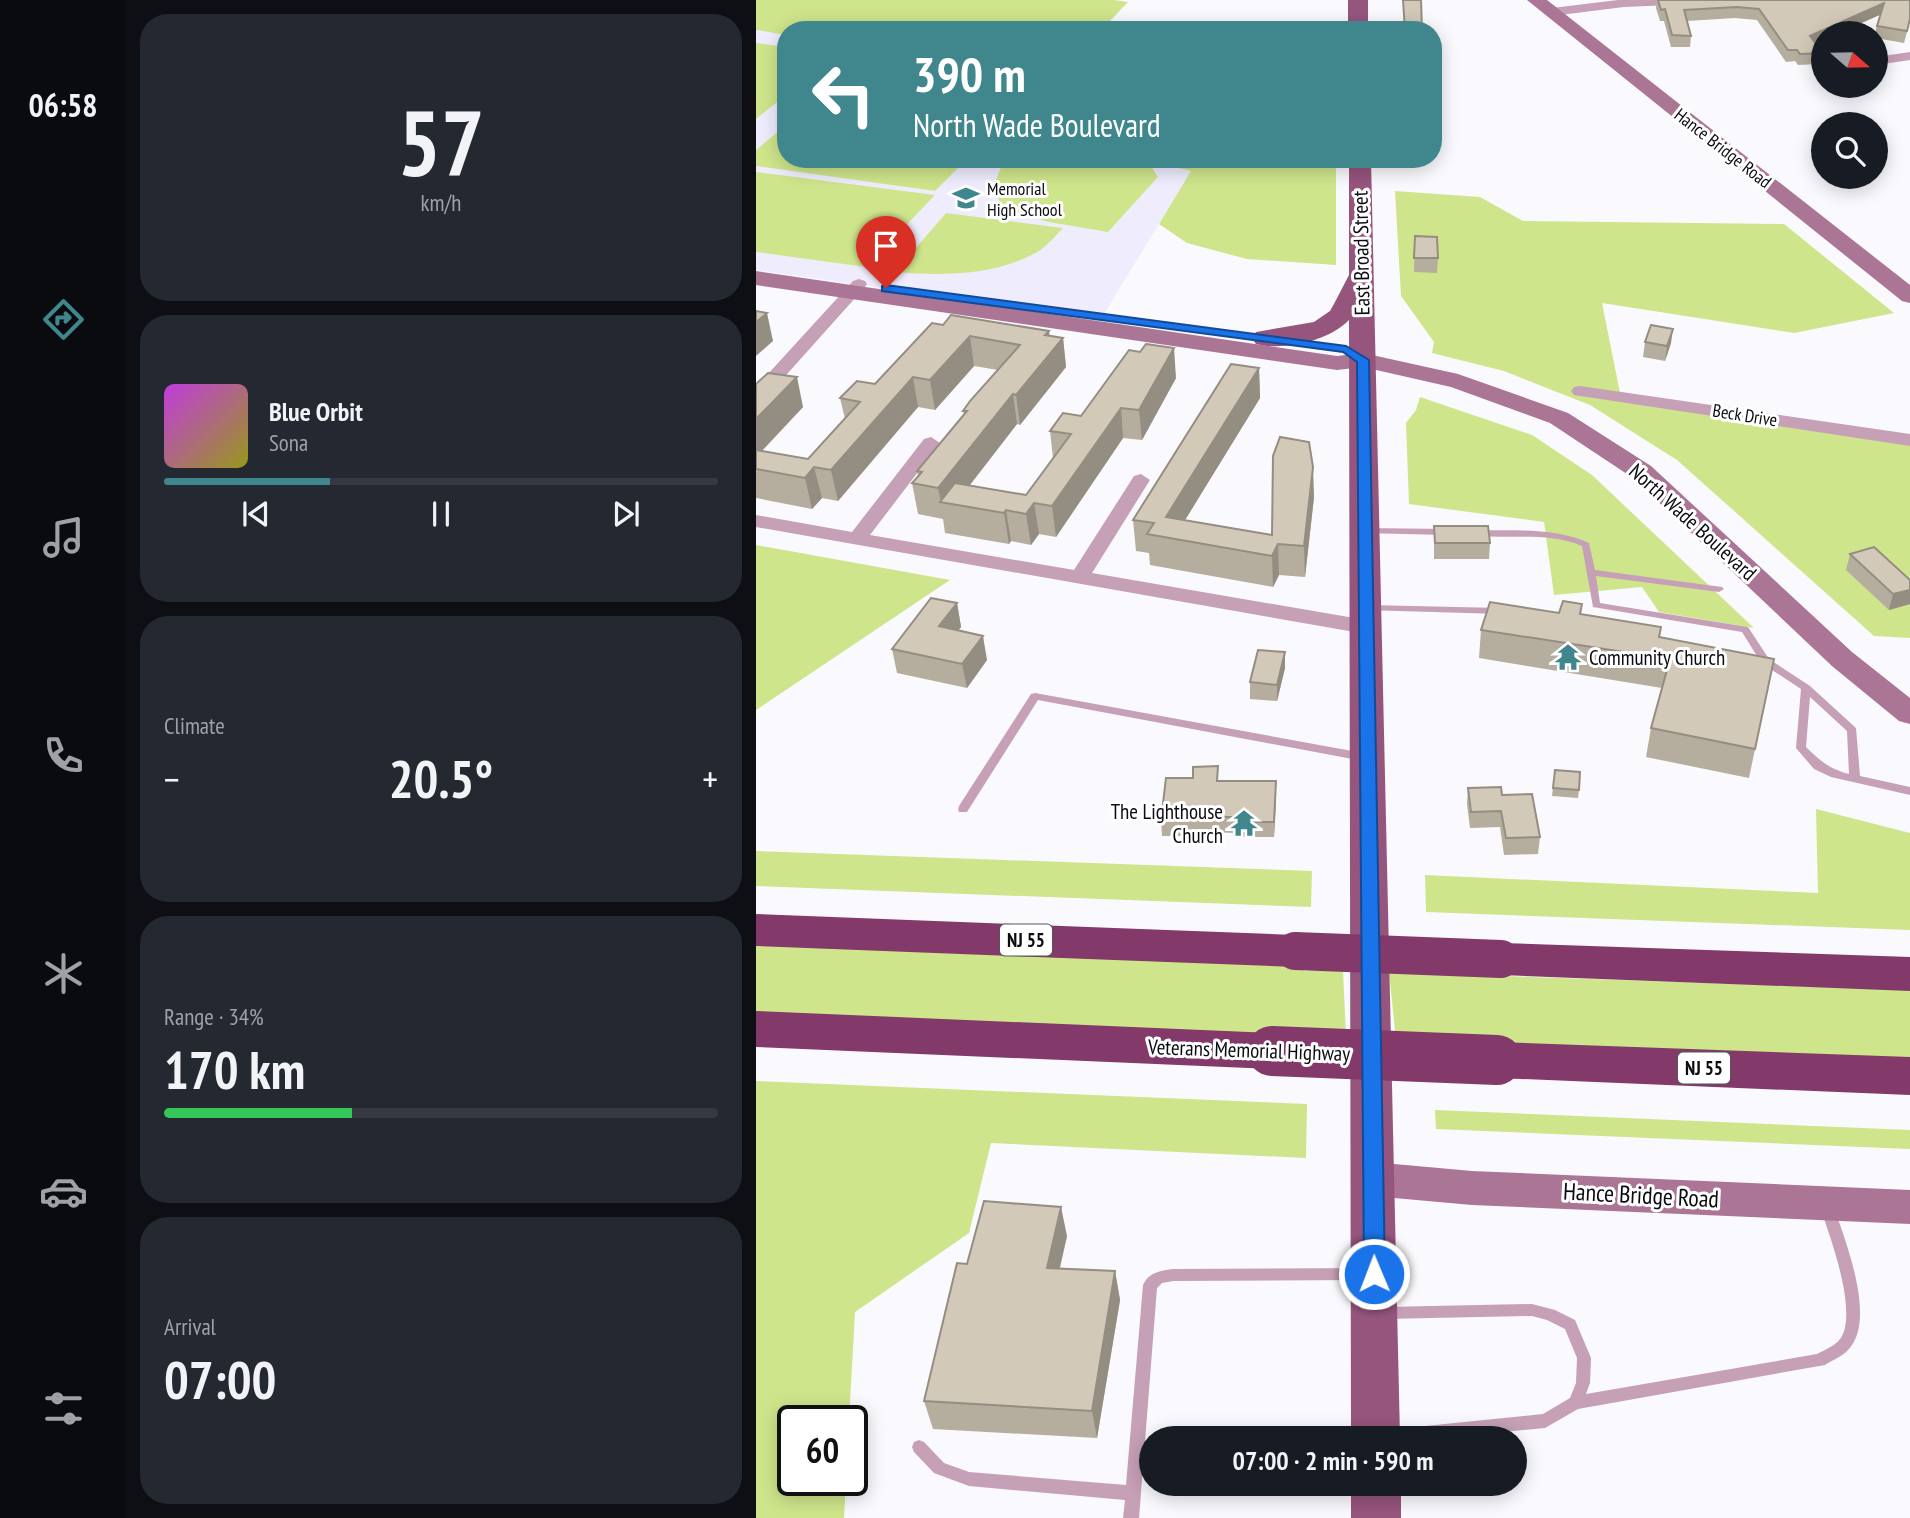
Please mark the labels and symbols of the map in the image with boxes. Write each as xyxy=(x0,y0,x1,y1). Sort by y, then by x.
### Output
north arrow xyxy=(1811,21,1888,98)
street label: Hance Bridge Road xyxy=(1670,103,1776,193)
place label: Memorial High School xyxy=(987,177,1063,221)
school or university icon: Memorial High School xyxy=(951,183,981,213)
street label: East Broad Street xyxy=(1346,190,1376,316)
pin xyxy=(856,216,916,288)
street label: Beck Drive xyxy=(1711,399,1779,431)
street label: North Wade Boulevard xyxy=(1624,458,1762,586)
temple icon: Community Church xyxy=(1553,642,1583,672)
place label: Community Church xyxy=(1589,644,1725,671)
place label: The Lighthouse Church xyxy=(1111,798,1223,849)
temple icon: The Lighthouse Church xyxy=(1229,808,1259,838)
road number: NJ 55 xyxy=(1000,924,1052,956)
street label: Veterans Memorial Highway xyxy=(1146,1033,1351,1067)
road number: NJ 55 xyxy=(1678,1052,1730,1084)
street label: Hance Bridge Road xyxy=(1562,1175,1720,1215)
position arrow xyxy=(1337,1237,1411,1311)
speed limit sign: 60 xyxy=(777,1405,868,1496)

